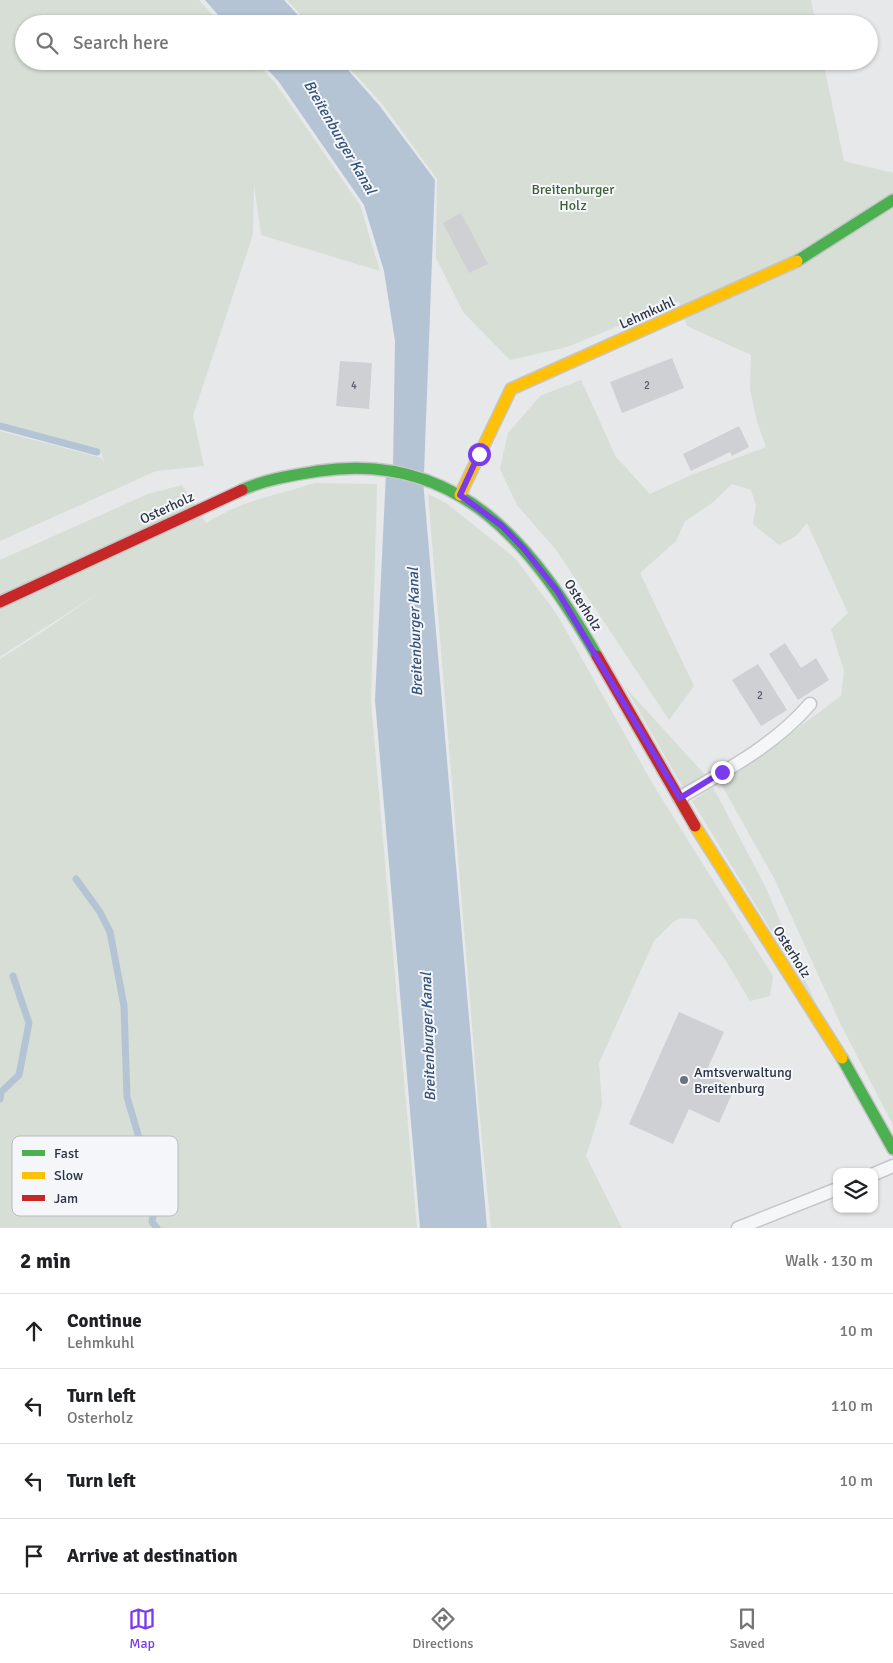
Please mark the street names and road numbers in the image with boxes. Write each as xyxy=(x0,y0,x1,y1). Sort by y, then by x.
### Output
street label: Lehmkuhl xyxy=(617,293,677,333)
street label: Osterholz xyxy=(137,488,197,528)
street label: Osterholz xyxy=(560,576,606,634)
street label: Osterholz xyxy=(769,923,815,981)

